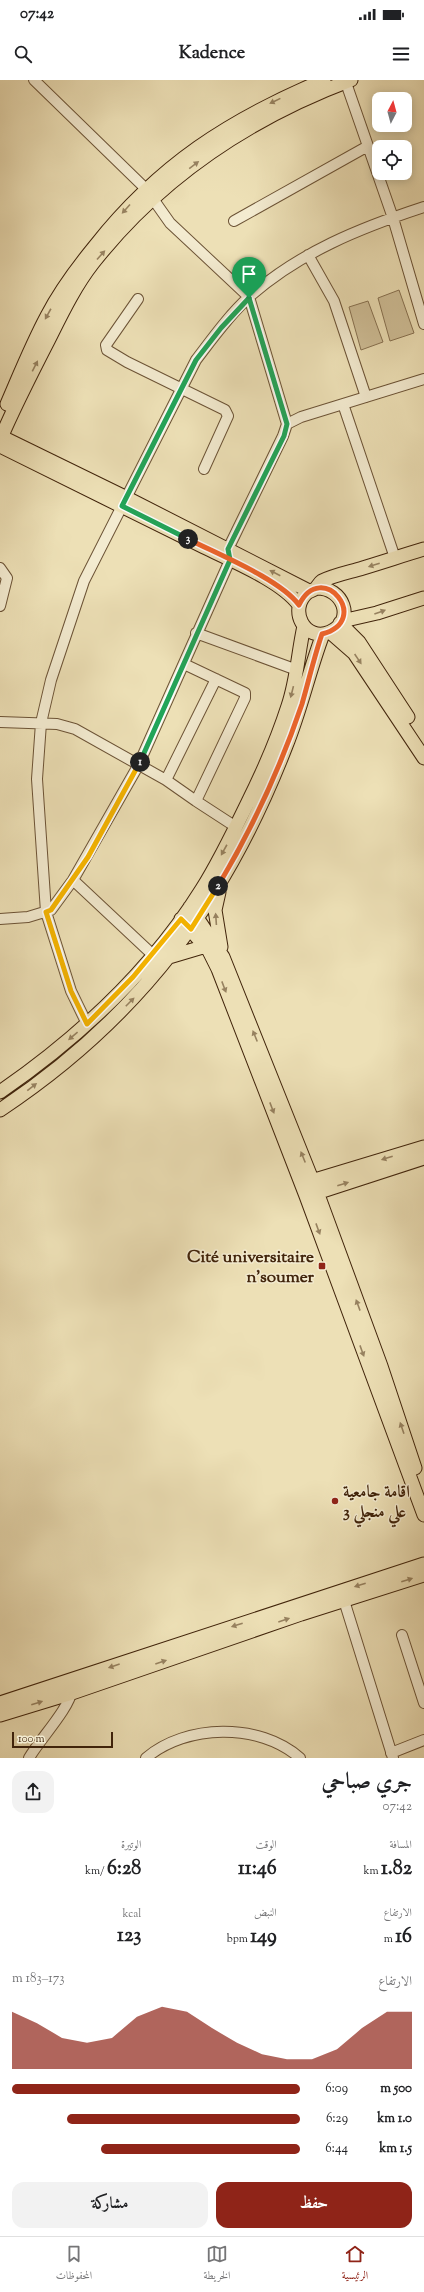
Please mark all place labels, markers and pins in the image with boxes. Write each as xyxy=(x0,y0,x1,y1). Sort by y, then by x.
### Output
pin xyxy=(232,257,266,298)
pin: 3 xyxy=(178,529,198,549)
pin: 1 xyxy=(130,752,150,772)
pin: 2 xyxy=(208,876,228,896)
place label: Cité universitaire n'soumer xyxy=(187,1246,315,1290)
marker: Cité universitaire n'soumer xyxy=(317,1261,327,1271)
place label: اقامة جامعية علي منجلي 3 xyxy=(343,1481,410,1528)
marker: اقامة جامعية علي منجلي 3 xyxy=(330,1496,340,1506)

